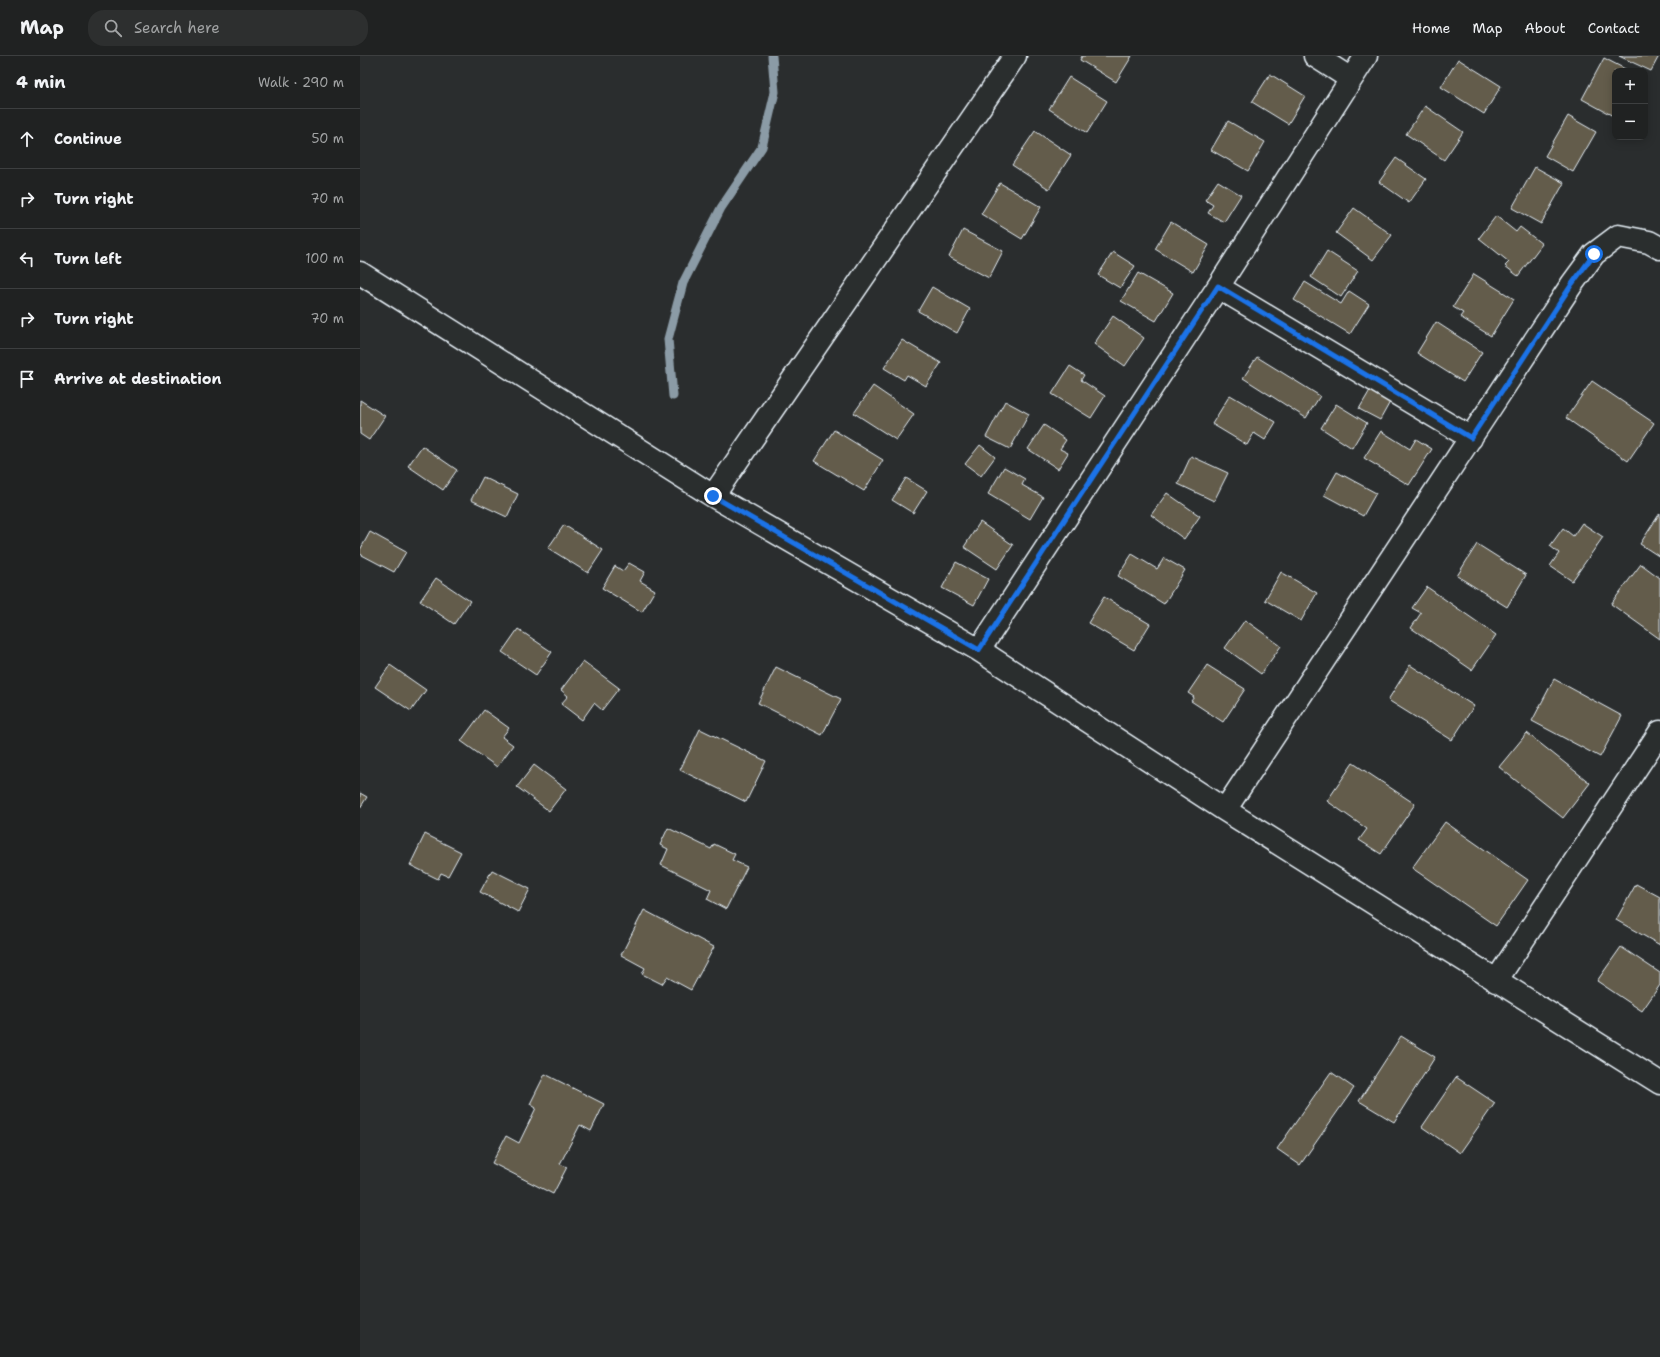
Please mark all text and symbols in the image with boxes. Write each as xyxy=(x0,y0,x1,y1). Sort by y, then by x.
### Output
search box xyxy=(88,10,368,46)
text: Map xyxy=(20,15,64,40)
icon: search xyxy=(102,17,124,39)
text: Search here xyxy=(134,18,220,38)
text: Home xyxy=(1412,19,1451,37)
text: Map xyxy=(1473,19,1503,37)
text: About xyxy=(1525,19,1566,37)
text: Contact xyxy=(1588,19,1640,37)
map controls xyxy=(1612,68,1648,140)
button: + xyxy=(1612,68,1648,104)
text: 4 min xyxy=(16,71,66,93)
text: Walk · 290 m xyxy=(258,74,344,91)
button: − xyxy=(1612,104,1648,140)
icon: ahead xyxy=(16,128,38,150)
text: Continue xyxy=(54,129,122,149)
text: 50 m xyxy=(311,130,344,147)
icon: right xyxy=(16,188,38,210)
text: Turn right xyxy=(54,189,134,209)
text: 70 m xyxy=(310,190,344,207)
route start xyxy=(1585,245,1603,263)
icon: left xyxy=(16,248,38,270)
text: Turn left xyxy=(54,249,122,269)
text: 100 m xyxy=(305,250,344,267)
icon: right xyxy=(16,308,38,330)
text: Turn right xyxy=(54,309,134,329)
text: 70 m xyxy=(310,310,344,327)
icon: arrive xyxy=(16,368,38,390)
text: Arrive at destination xyxy=(54,369,222,389)
route end xyxy=(704,487,722,505)

